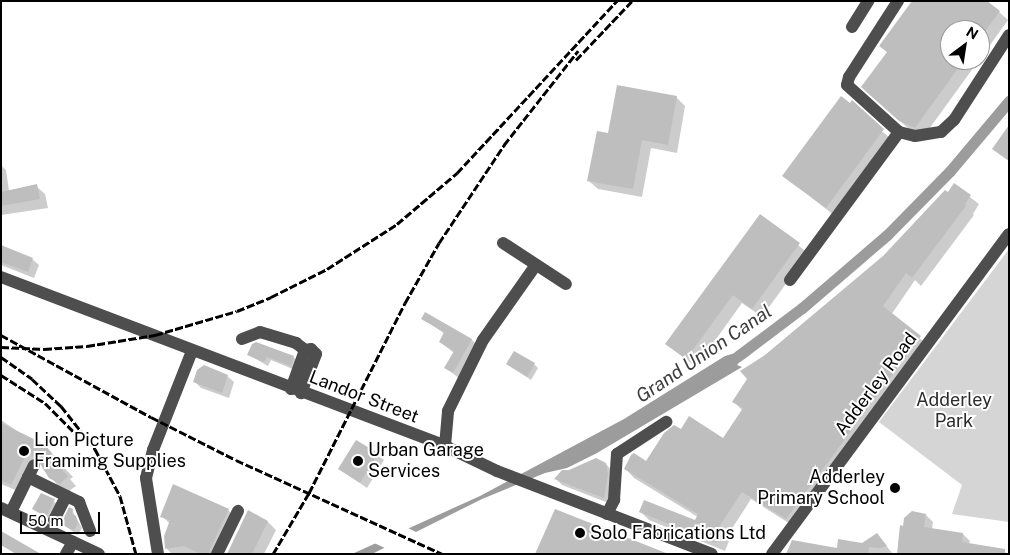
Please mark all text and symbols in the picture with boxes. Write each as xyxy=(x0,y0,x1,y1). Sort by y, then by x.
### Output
north arrow xyxy=(940,20,990,70)
text: N xyxy=(963,23,981,43)
water label: Grand Union Canal xyxy=(632,300,776,408)
street label: Adderley Road xyxy=(830,328,922,440)
street label: Landor Street xyxy=(306,366,422,428)
park label: Adderley Park xyxy=(916,390,992,432)
place label: Lion Picture Framimg Supplies xyxy=(34,430,186,472)
place label: Urban Garage Services xyxy=(368,440,484,482)
marker: Lion Picture Framimg Supplies xyxy=(18,445,30,457)
marker: Urban Garage Services xyxy=(352,455,364,467)
place label: Adderley Primary School xyxy=(757,467,885,509)
marker: Adderley Primary School xyxy=(889,482,901,494)
scale bar xyxy=(22,502,102,534)
text: 50 m xyxy=(28,512,63,529)
place label: Solo Fabrications Ltd xyxy=(590,522,766,544)
marker: Solo Fabrications Ltd xyxy=(574,527,586,539)

